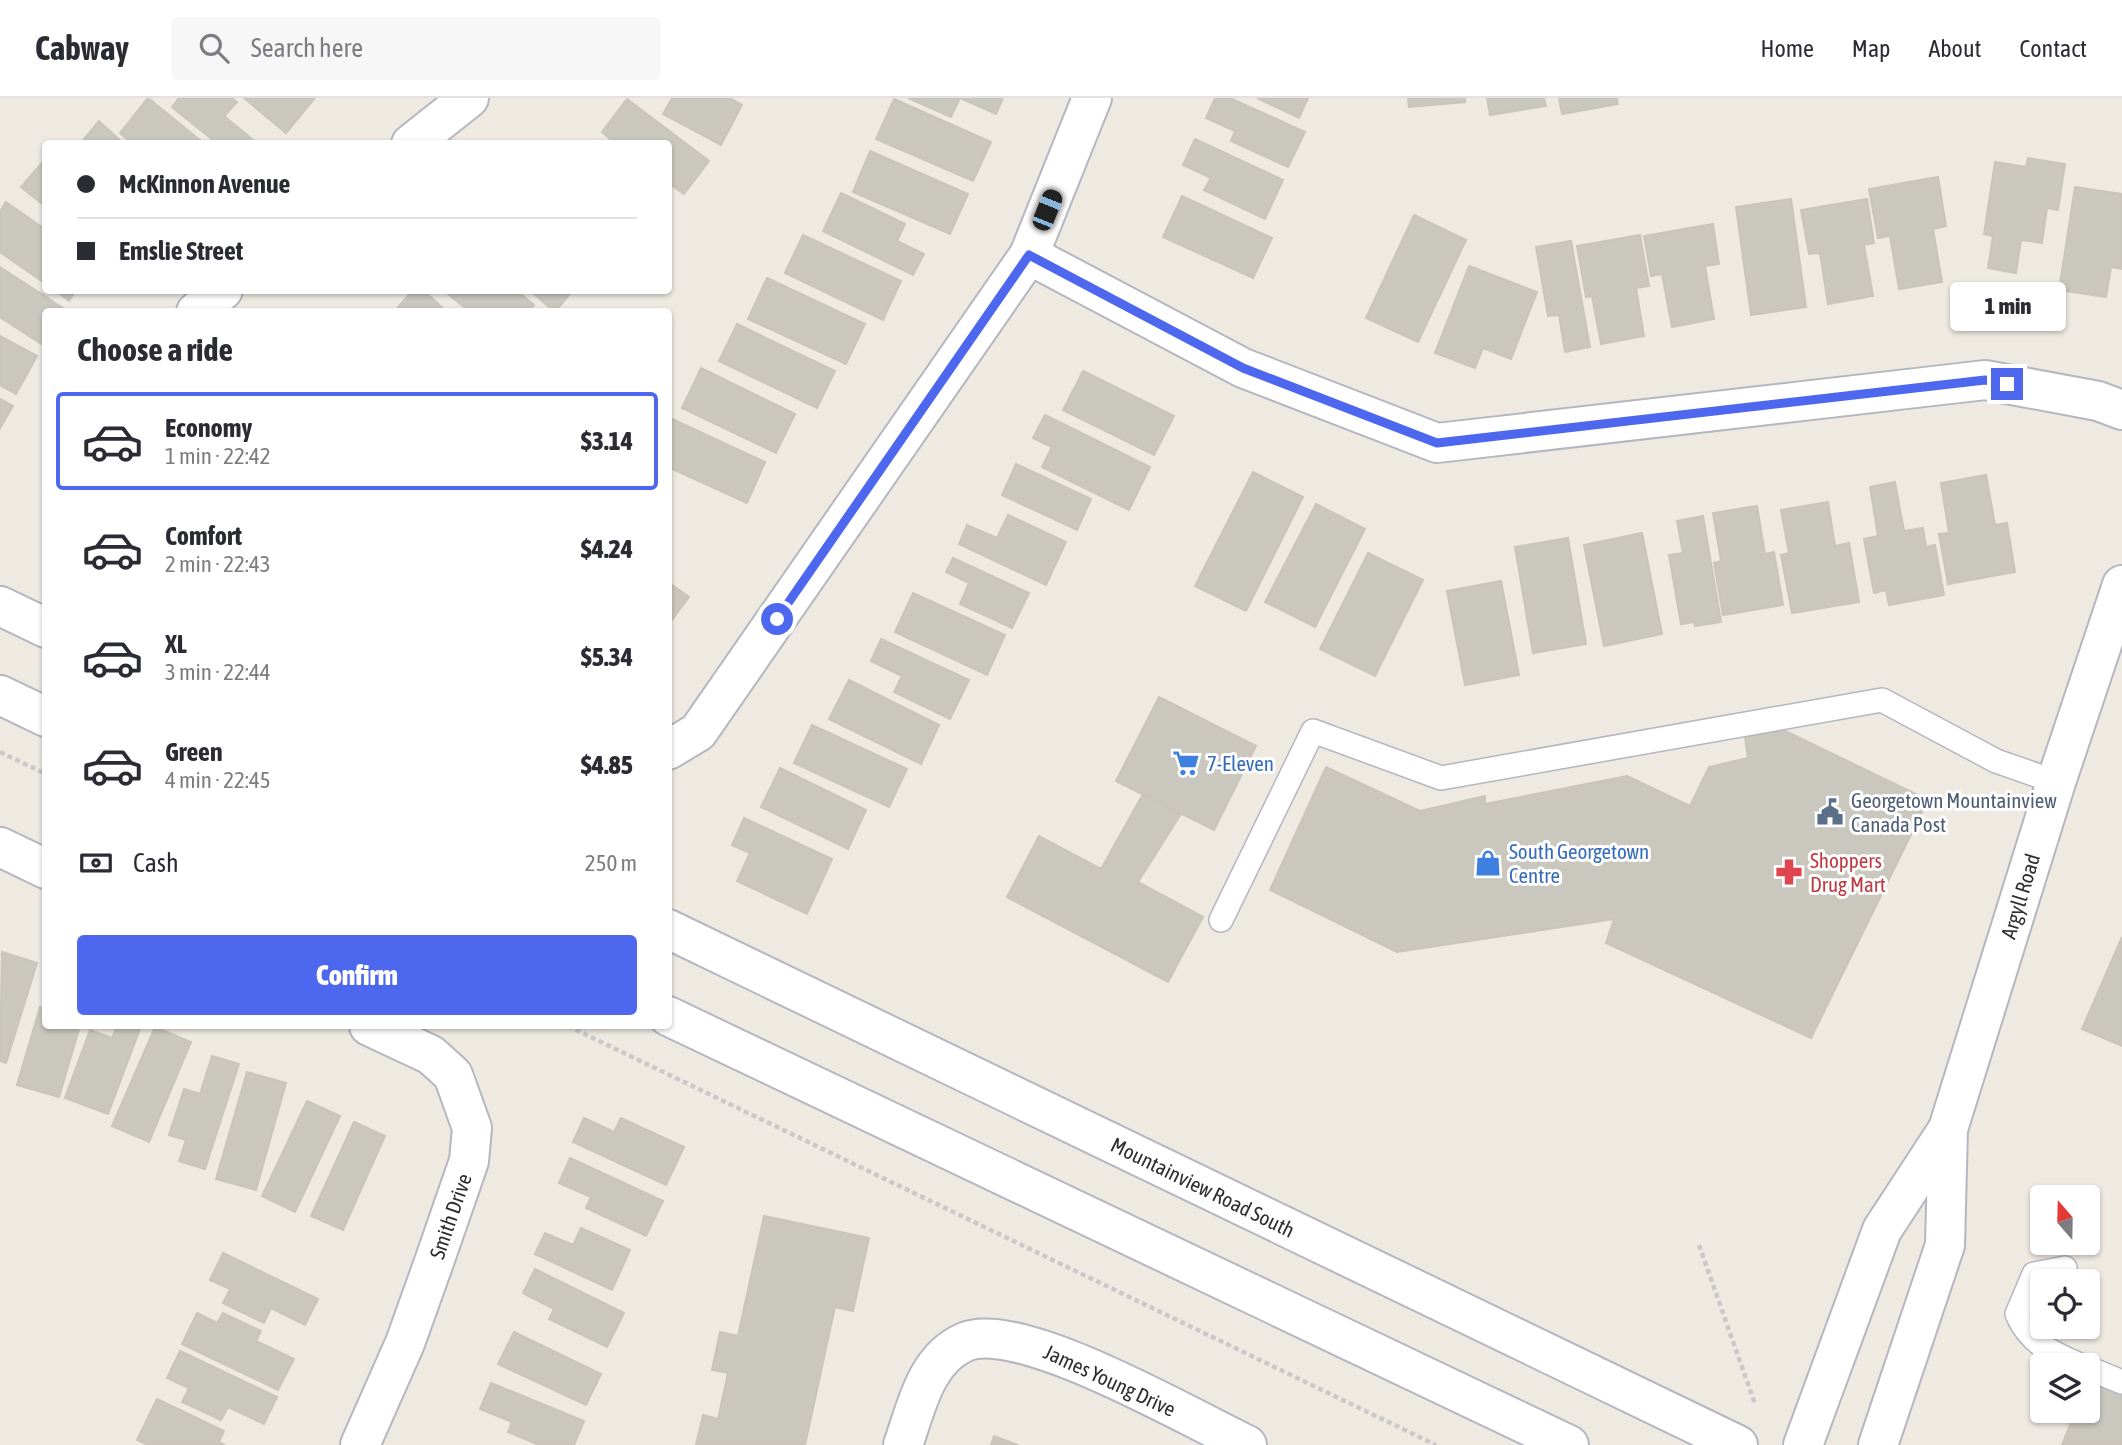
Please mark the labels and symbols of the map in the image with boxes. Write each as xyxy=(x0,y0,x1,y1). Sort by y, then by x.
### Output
car xyxy=(1030,187,1065,233)
callout: 1 min xyxy=(1949,282,2065,331)
route end xyxy=(1991,368,2023,400)
route start xyxy=(761,603,793,635)
supermarket icon: 7-Eleven xyxy=(1171,748,1201,778)
place label: 7-Eleven xyxy=(1207,751,1274,775)
place label: Georgetown Mountainview Canada Post xyxy=(1851,788,2057,836)
public building icon: Georgetown Mountainview Canada Post xyxy=(1815,797,1845,827)
place label: South Georgetown Centre xyxy=(1509,839,1649,887)
shop icon: South Georgetown Centre xyxy=(1473,848,1503,878)
place label: Shoppers Drug Mart xyxy=(1810,848,1886,896)
street label: Argyll Road xyxy=(1996,851,2044,941)
pharmacy icon: Shoppers Drug Mart xyxy=(1774,857,1804,887)
street label: Mountainview Road South xyxy=(1107,1132,1299,1242)
street label: Smith Drive xyxy=(424,1170,476,1262)
north arrow xyxy=(2030,1185,2100,1255)
street label: James Young Drive xyxy=(1040,1339,1180,1421)

